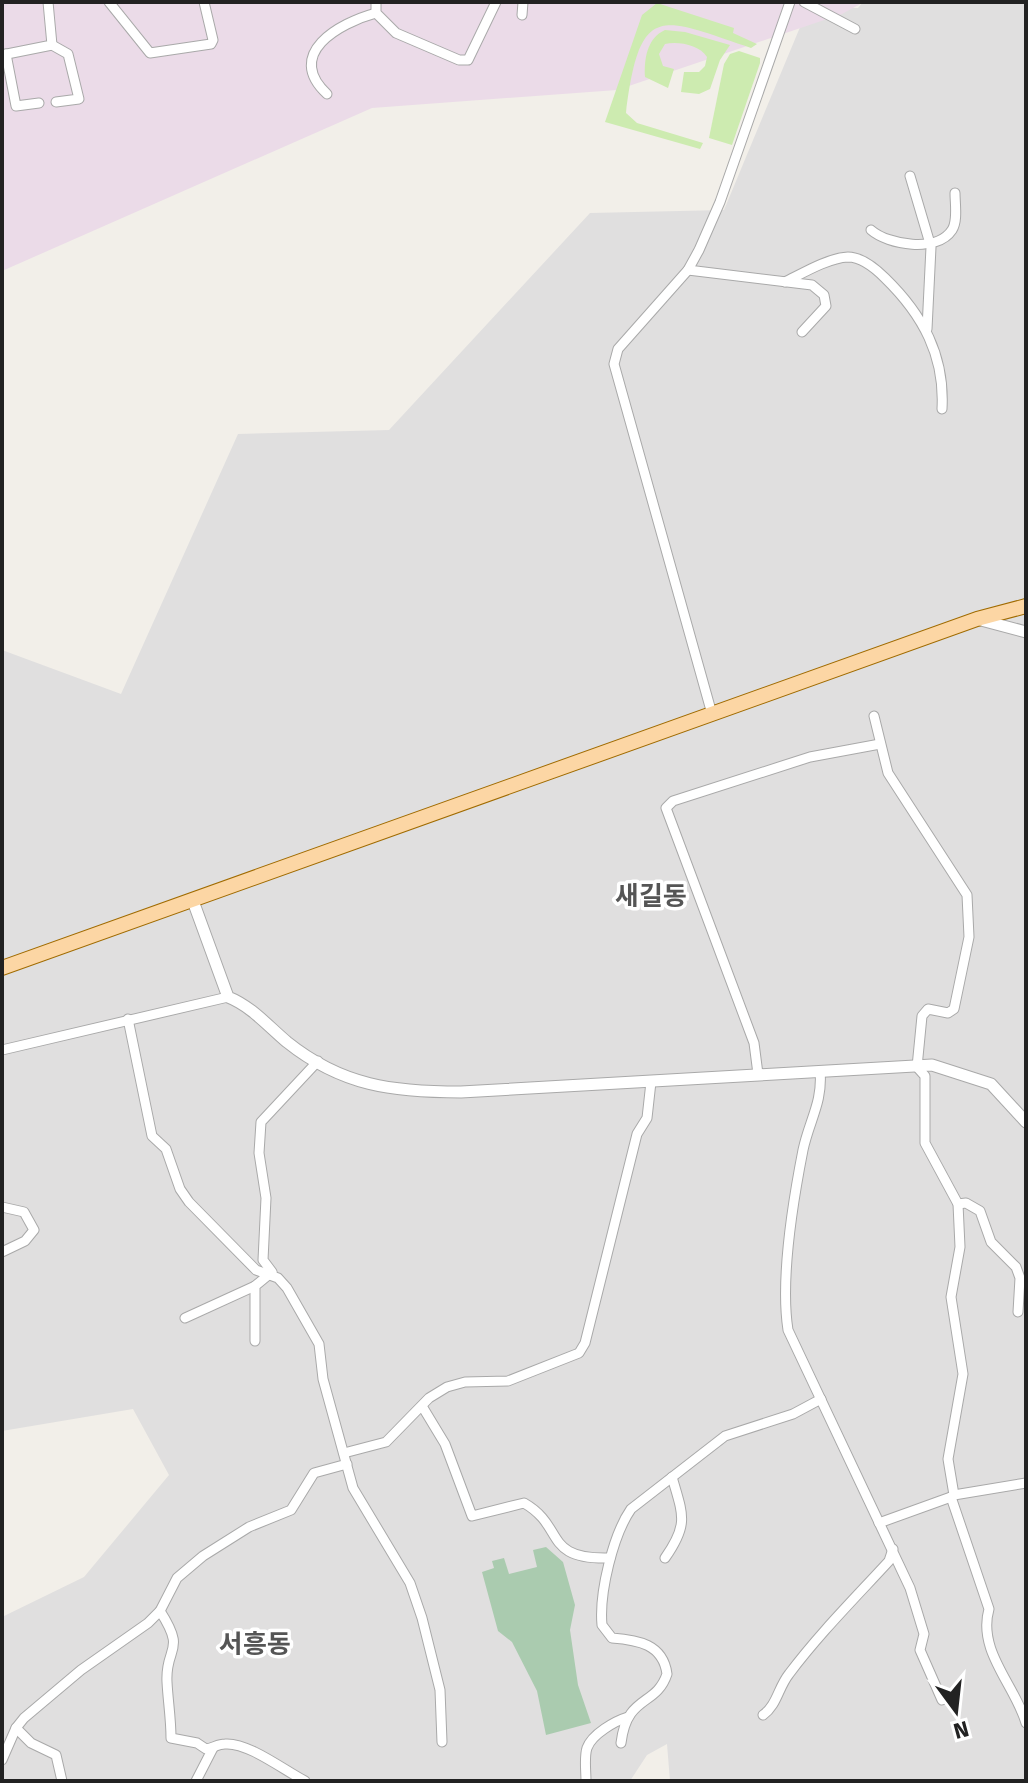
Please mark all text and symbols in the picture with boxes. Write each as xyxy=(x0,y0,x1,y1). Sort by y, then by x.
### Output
district label: 새길동 xyxy=(615,881,687,912)
district label: 서흥동 xyxy=(219,1629,291,1660)
north arrow xyxy=(916,1671,996,1751)
text: N xyxy=(951,1715,972,1745)

